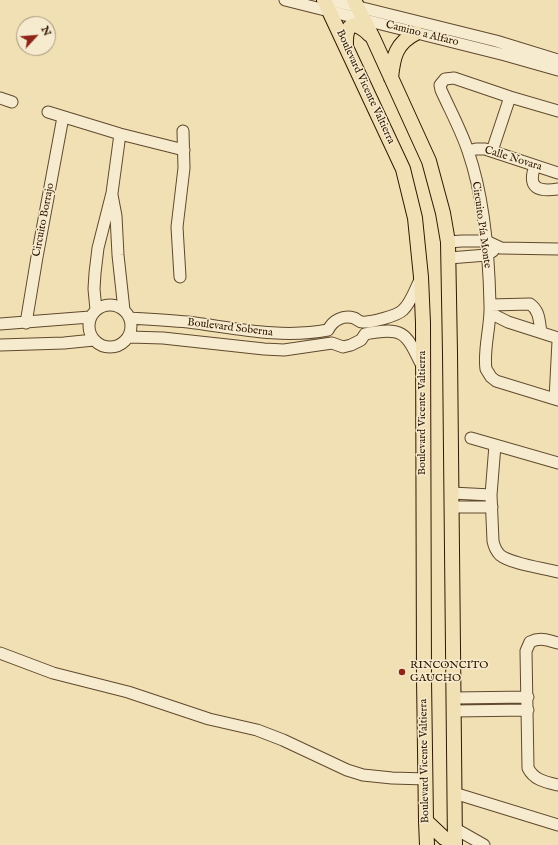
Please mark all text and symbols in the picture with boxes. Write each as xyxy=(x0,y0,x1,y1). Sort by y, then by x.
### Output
north arrow xyxy=(16,16,56,56)
street label: Camino a Alfaro xyxy=(384,19,460,49)
text: N xyxy=(38,24,54,39)
street label: Boulevard Vicente Valtierra xyxy=(333,28,397,146)
street label: Calle Novara xyxy=(483,144,543,174)
street label: Circuito Pía Monte xyxy=(468,181,494,269)
street label: Circuito Borrajo xyxy=(30,182,58,258)
street label: Boulevard Soberna xyxy=(187,316,273,340)
street label: Boulevard Vicente Valtierra xyxy=(416,351,430,475)
place label: RINCONCITO GAUCHO xyxy=(410,659,488,685)
marker: RINCONCITO GAUCHO xyxy=(397,667,407,677)
street label: Boulevard Vicente Valtierra xyxy=(417,699,433,823)

